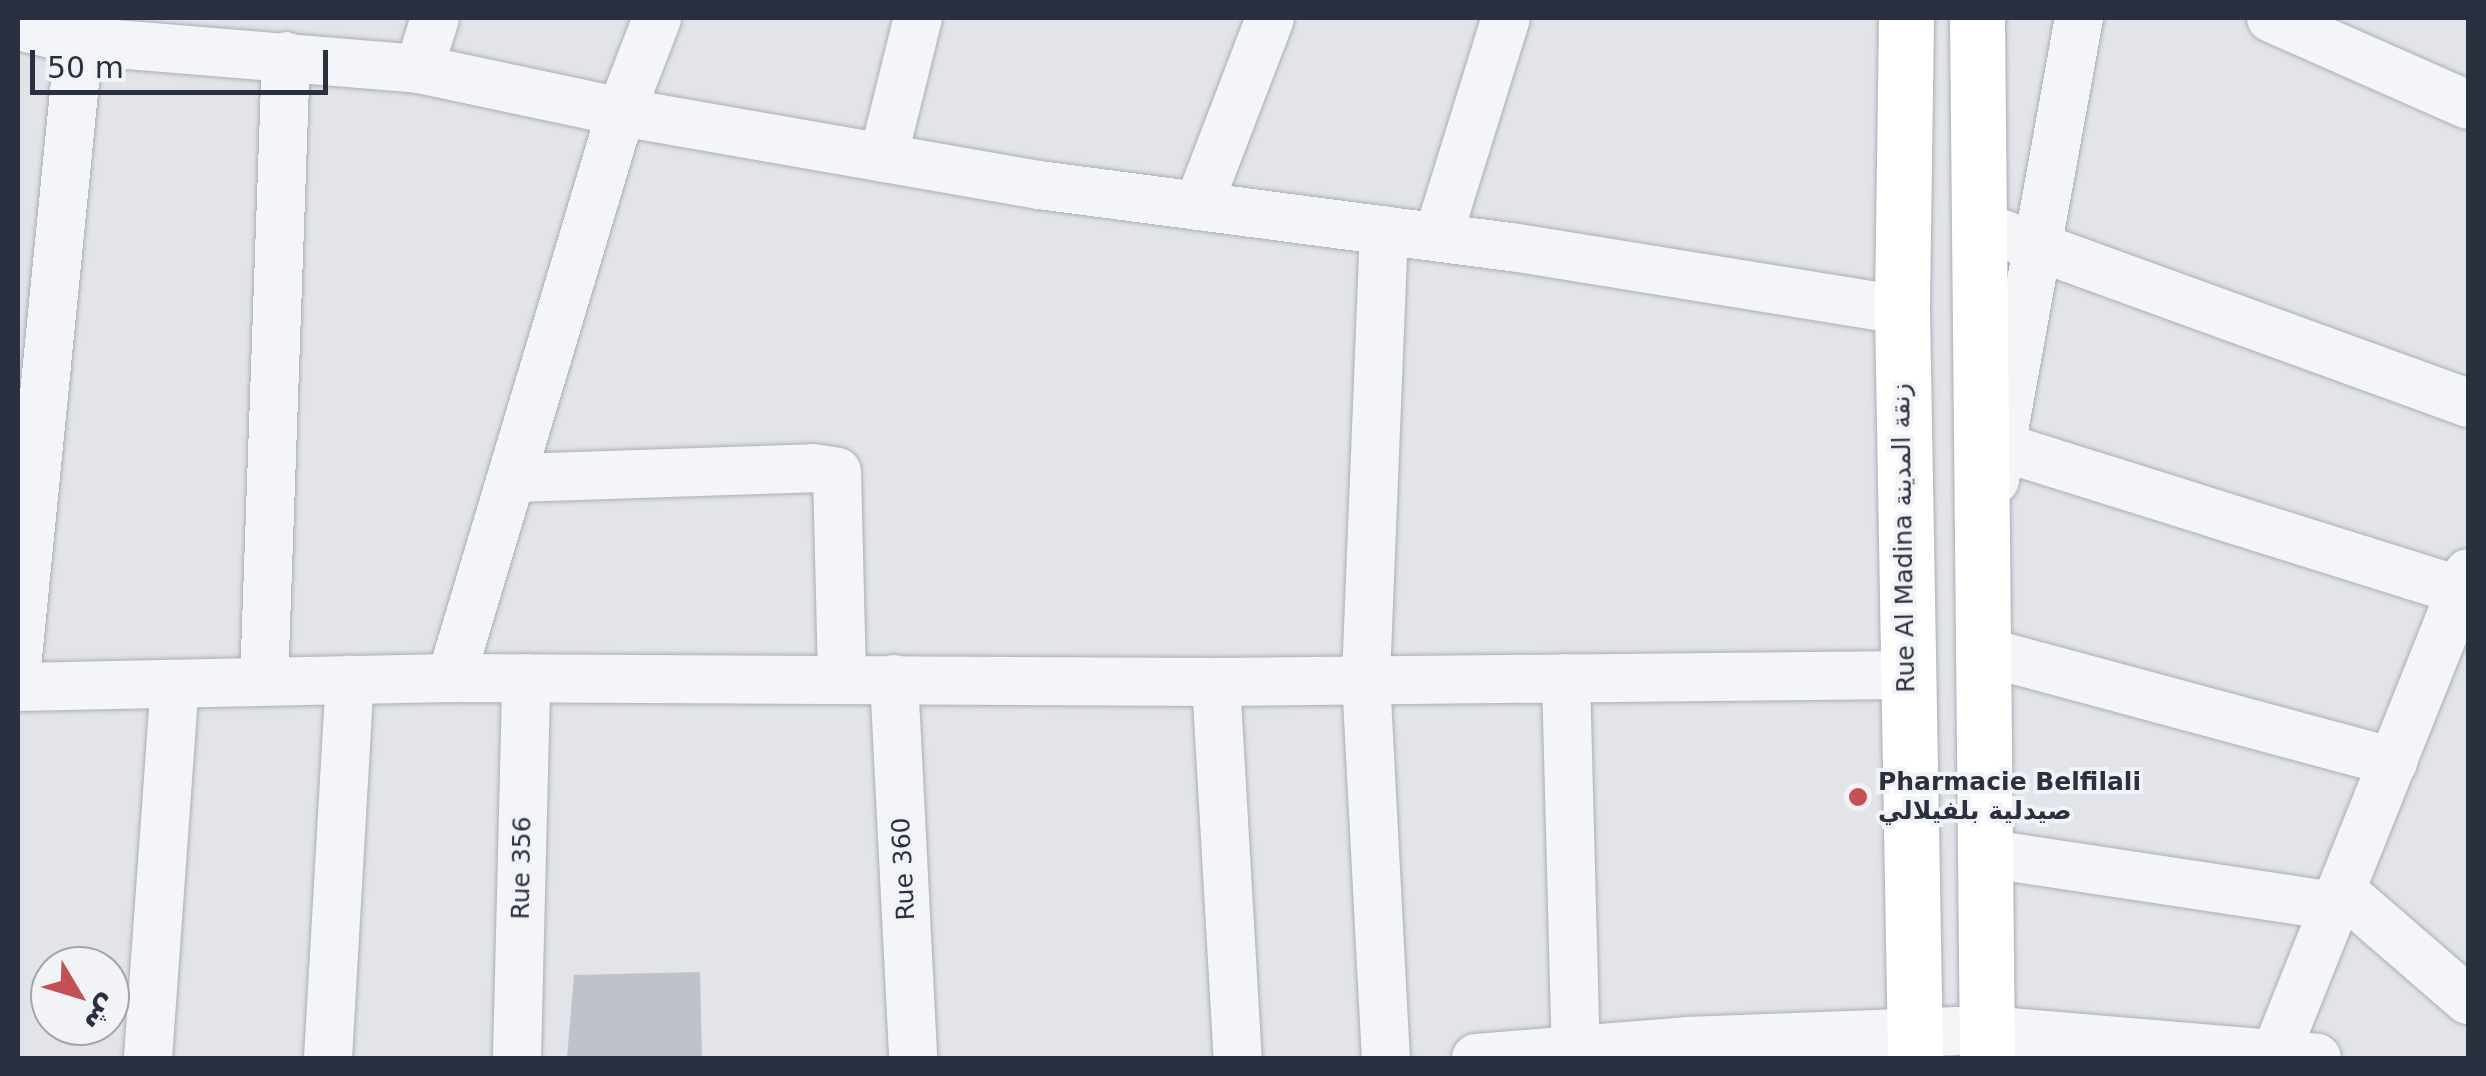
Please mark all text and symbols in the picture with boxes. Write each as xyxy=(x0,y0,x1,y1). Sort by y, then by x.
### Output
scale bar xyxy=(35,30,332,92)
text: 50 m xyxy=(47,50,124,85)
street label: Rue Al Madina زنقة المدينة xyxy=(1886,383,1922,693)
place label: Pharmacie Belfilali صيدلية بلفيلالي xyxy=(1878,768,2141,827)
marker: Pharmacie Belfilali صيدلية بلفيلالي xyxy=(1847,786,1869,808)
street label: Rue 356 xyxy=(506,816,538,920)
street label: Rue 360 xyxy=(886,817,922,921)
north arrow xyxy=(30,946,130,1046)
text: ش xyxy=(78,988,127,1039)

